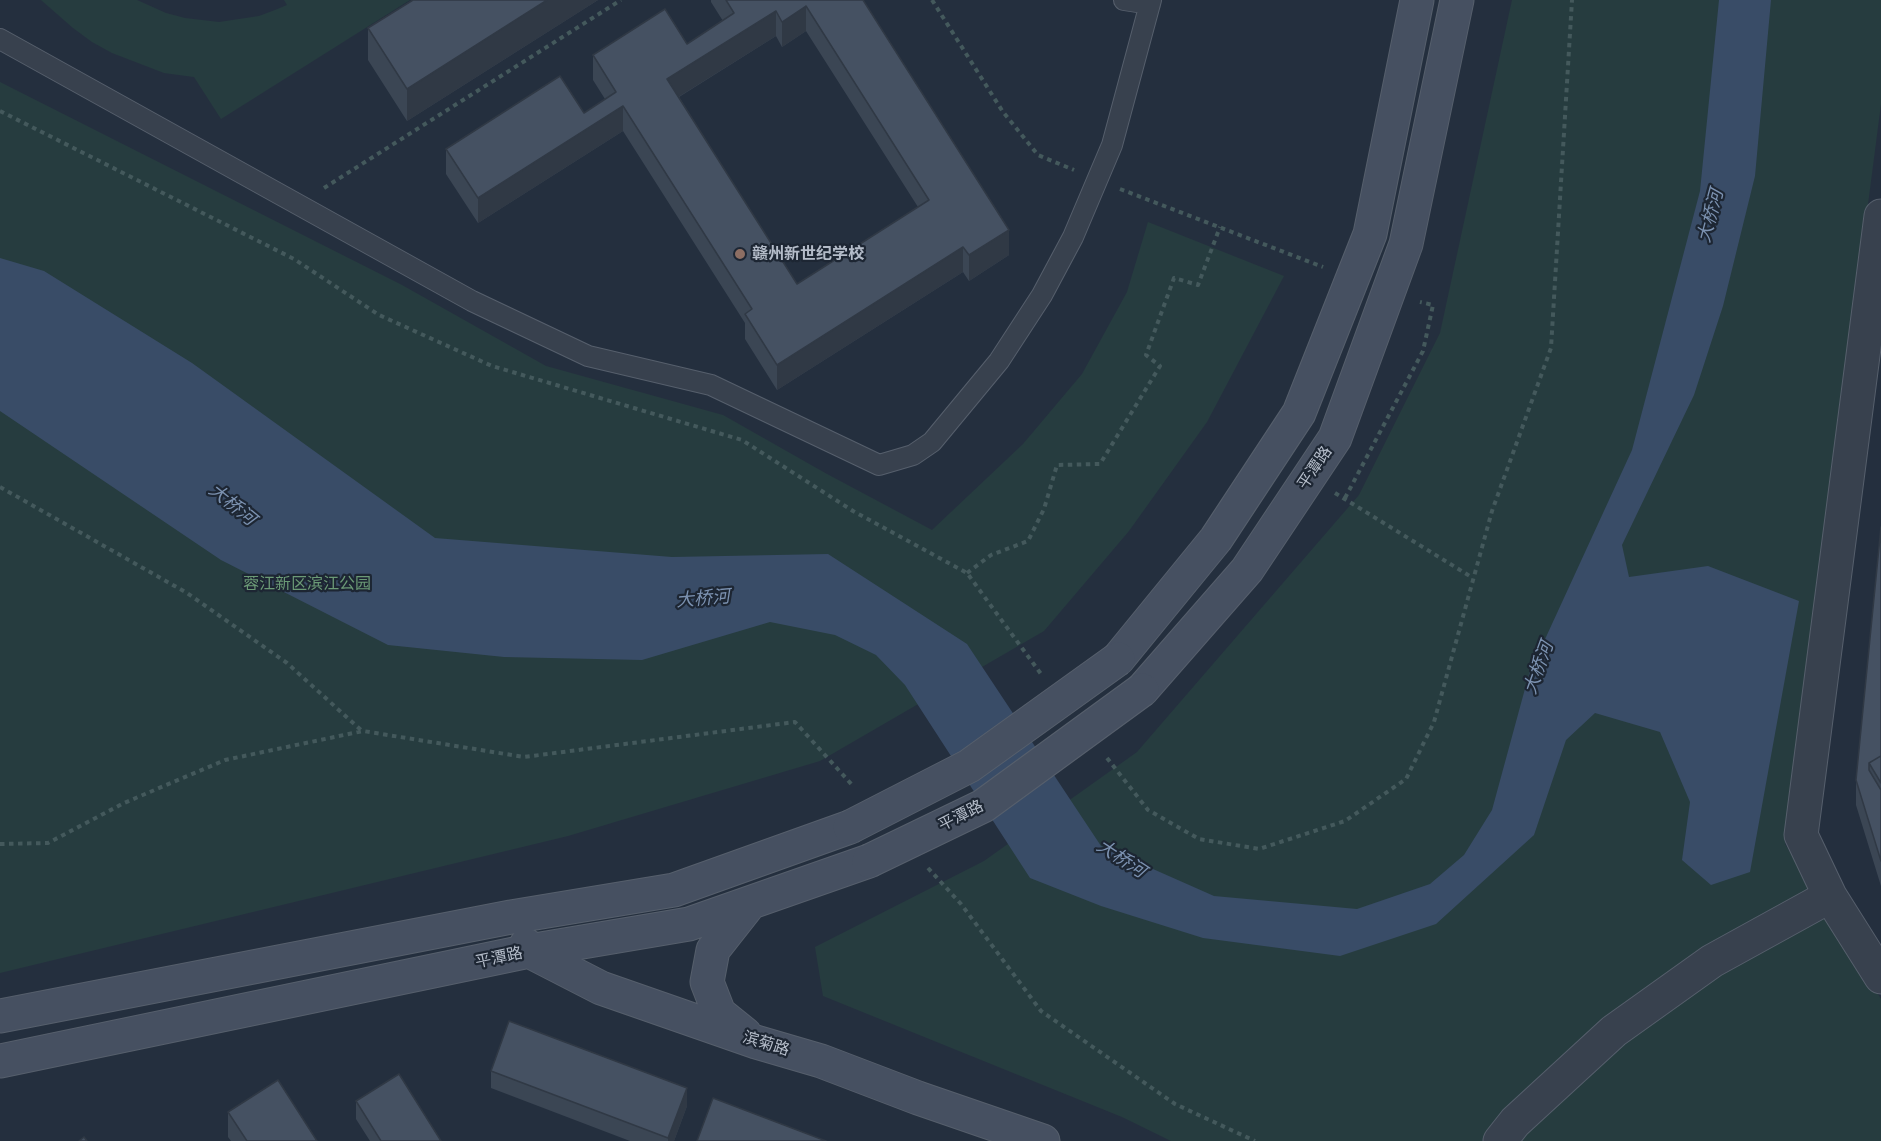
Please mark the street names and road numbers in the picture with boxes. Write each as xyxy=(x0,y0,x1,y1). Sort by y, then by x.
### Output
street label: 平潭路 xyxy=(1294,443,1336,493)
street label: 平潭路 xyxy=(935,797,987,835)
street label: 平潭路 xyxy=(474,944,524,972)
street label: 滨菊路 xyxy=(740,1028,792,1060)

